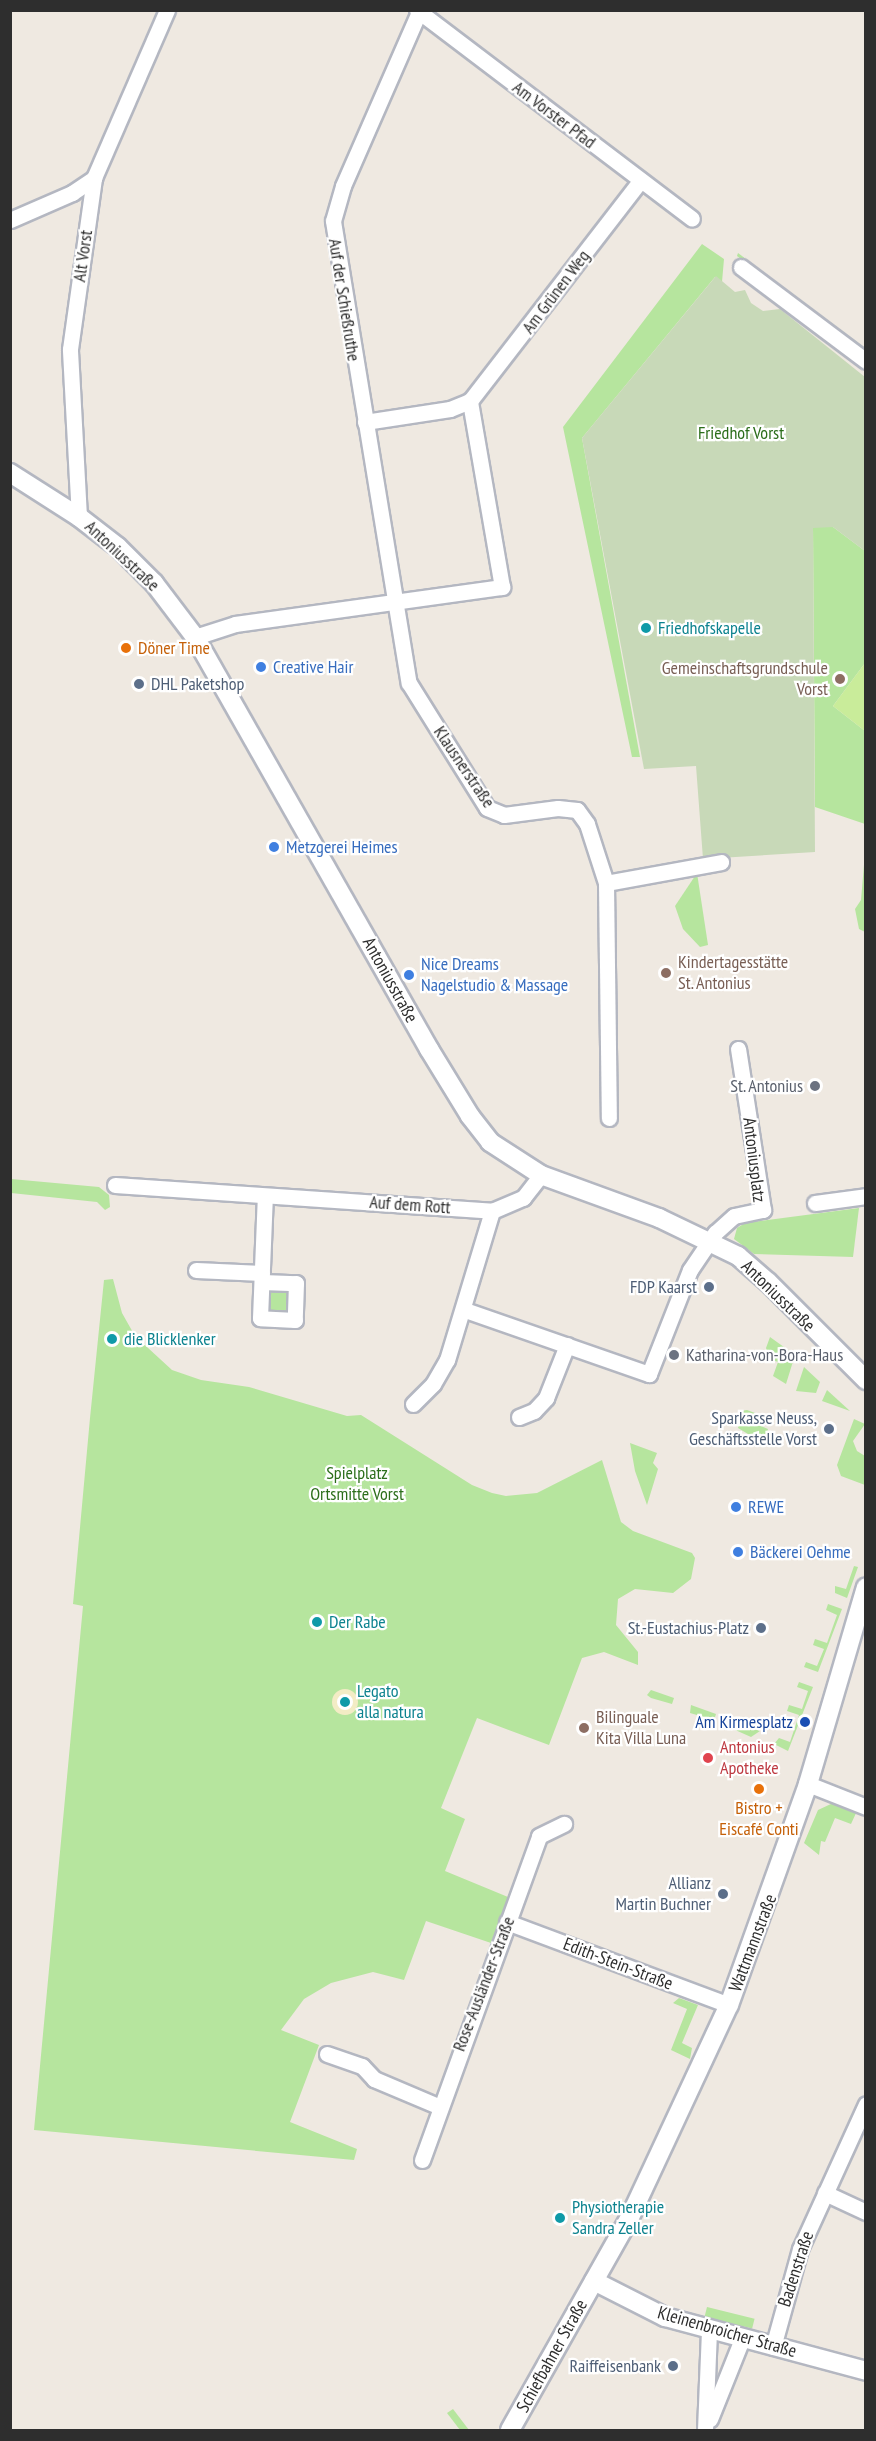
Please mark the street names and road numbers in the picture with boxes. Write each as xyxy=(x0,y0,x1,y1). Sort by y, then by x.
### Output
street label: Am Vorster Pfad xyxy=(508,77,600,153)
street label: Alt Vorst xyxy=(69,228,97,284)
street label: Auf der Schießruthe xyxy=(324,237,364,363)
street label: Am Grünen Weg xyxy=(518,246,594,338)
street label: Antoniusstraße xyxy=(80,516,164,596)
street label: Klausnerstraße xyxy=(429,722,499,812)
street label: Antoniusstraße xyxy=(358,934,422,1026)
street label: Antoniusplatz xyxy=(738,1116,770,1204)
street label: Auf dem Rott xyxy=(369,1191,451,1219)
street label: Antoniusstraße xyxy=(737,1256,819,1336)
street label: Wattmannstraße xyxy=(725,1891,781,1995)
street label: Rose-Ausländer-Straße xyxy=(448,1914,520,2054)
street label: Edith-Stein-Straße xyxy=(560,1933,676,1995)
street label: Badenstraße xyxy=(774,2228,818,2310)
street label: Schiefbahner Straße xyxy=(512,2296,592,2416)
street label: Kleinenbroicher Straße xyxy=(655,2302,799,2362)

